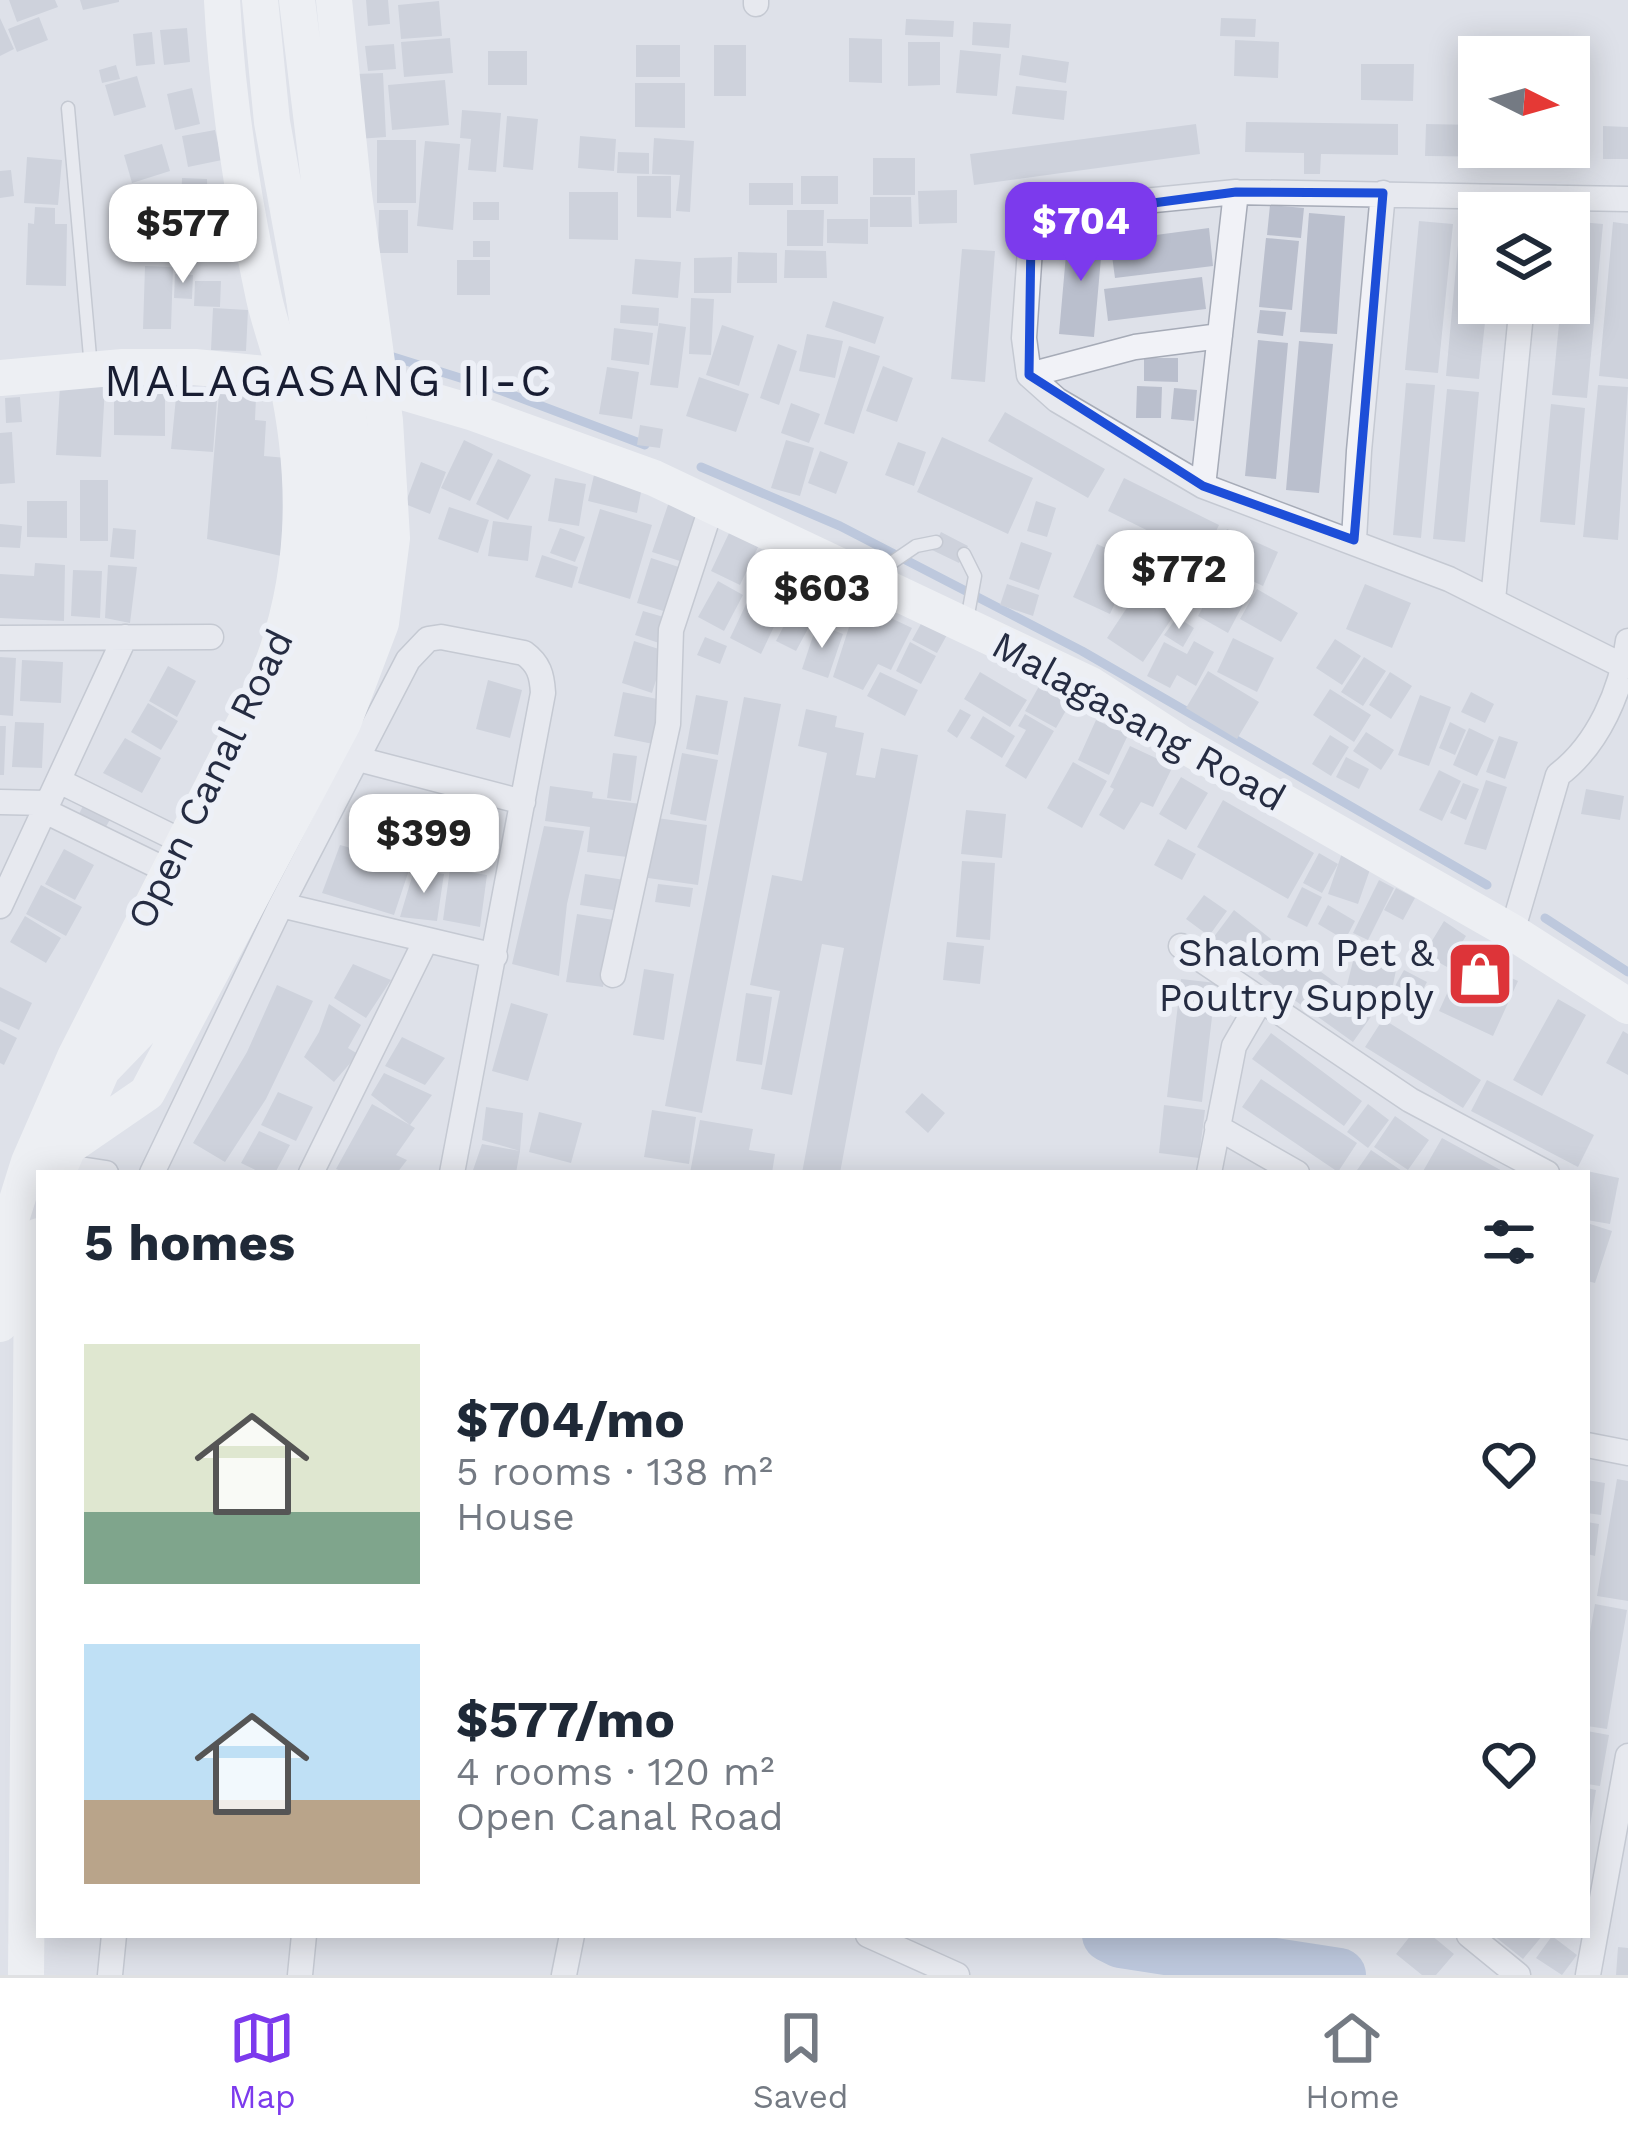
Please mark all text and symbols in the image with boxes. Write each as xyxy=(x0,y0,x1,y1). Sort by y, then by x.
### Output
north arrow xyxy=(1458,36,1590,168)
map controls xyxy=(1458,36,1590,324)
pin: $704 xyxy=(1010,182,1152,284)
pin: $577 xyxy=(112,184,254,286)
button: layers xyxy=(1458,192,1590,324)
text: $704 xyxy=(1032,198,1130,243)
text: $577 xyxy=(136,200,230,245)
district label: MALAGASANG II-C xyxy=(104,354,554,407)
pin: $772 xyxy=(1108,530,1250,632)
text: $772 xyxy=(1131,546,1227,591)
pin: $603 xyxy=(751,549,893,651)
text: $603 xyxy=(774,565,870,610)
street label: Open Canal Road xyxy=(118,622,302,936)
street label: Malagasang Road xyxy=(985,622,1293,820)
pin: $399 xyxy=(353,794,495,896)
text: $399 xyxy=(376,810,472,855)
place label: Shalom Pet & Poultry Supply xyxy=(1158,930,1435,1020)
shop icon: Shalom Pet & Poultry Supply xyxy=(1445,939,1515,1009)
icon: filters xyxy=(1476,1209,1542,1275)
text: 5 homes xyxy=(84,1213,295,1272)
text: $704/mo xyxy=(456,1390,685,1449)
icon: home xyxy=(180,1392,324,1536)
icon: heart xyxy=(1476,1431,1542,1497)
text: 5 rooms · 138 m² xyxy=(456,1449,773,1494)
text: House xyxy=(456,1494,575,1539)
text: $577/mo xyxy=(456,1690,675,1749)
icon: home xyxy=(180,1692,324,1836)
icon: heart xyxy=(1476,1731,1542,1797)
text: 4 rooms · 120 m² xyxy=(456,1749,774,1794)
text: Open Canal Road xyxy=(456,1794,783,1839)
tab: Map xyxy=(228,2005,296,2116)
tab: Saved xyxy=(753,2005,848,2116)
tab: Home xyxy=(1305,2005,1400,2116)

